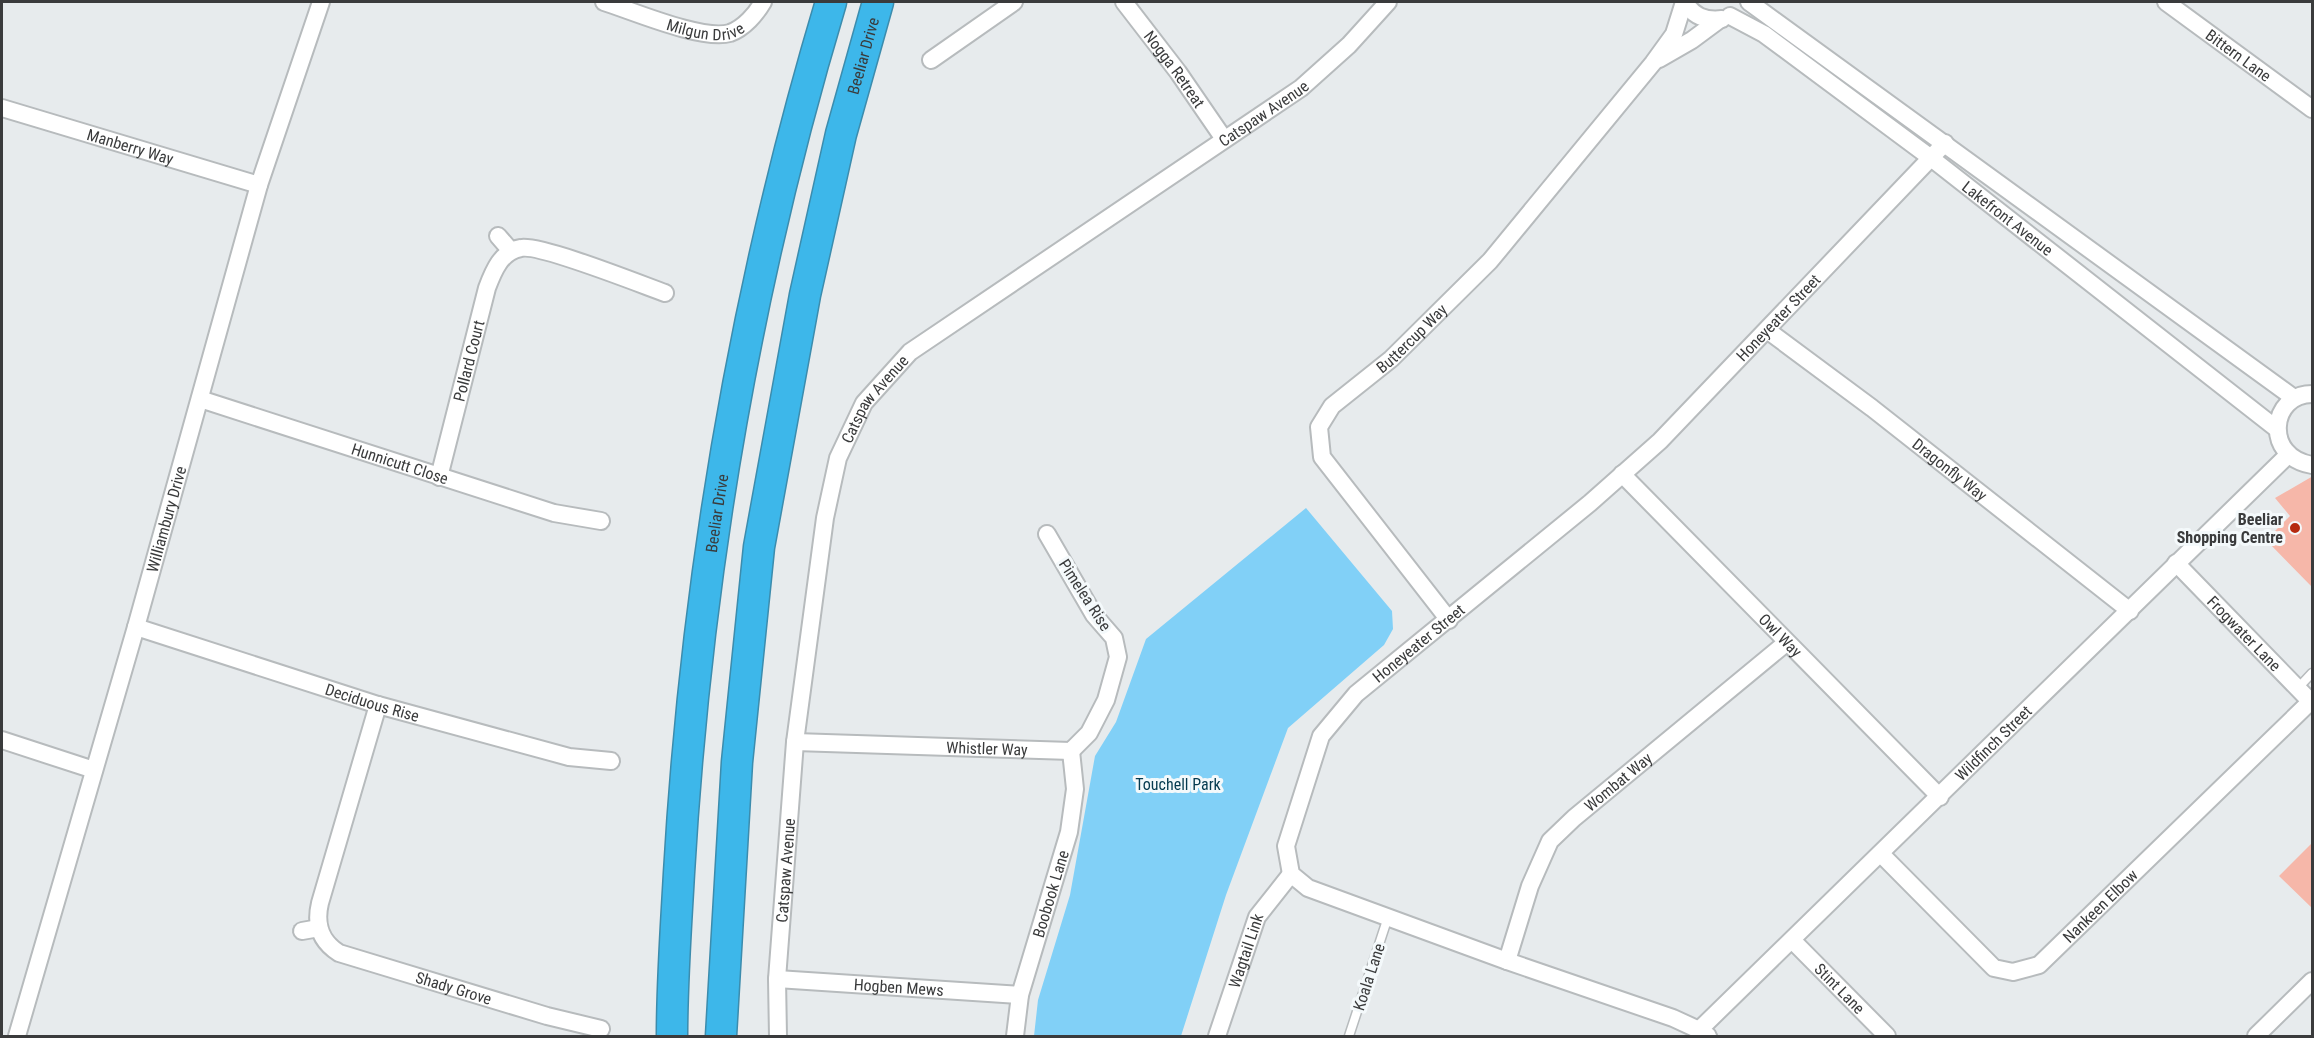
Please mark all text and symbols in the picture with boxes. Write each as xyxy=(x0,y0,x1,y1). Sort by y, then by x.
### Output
street label: Milgun Drive xyxy=(664,15,748,44)
street label: Beeliar Drive xyxy=(843,15,883,96)
street label: Bittern Lane xyxy=(2202,25,2275,85)
street label: Nogga Retreat xyxy=(1140,27,1209,111)
street label: Catspaw Avenue xyxy=(1215,76,1312,151)
street label: Manberry Way xyxy=(85,125,176,168)
street label: Lakefront Avenue xyxy=(1959,177,2057,259)
street label: Honeyeater Street xyxy=(1732,270,1824,365)
street label: Buttercup Way xyxy=(1372,300,1451,377)
street label: Pollard Court xyxy=(449,318,488,403)
street label: Catspaw Avenue xyxy=(837,351,912,446)
street label: Dragonfly Way xyxy=(1909,434,1991,505)
street label: Hunnicutt Close xyxy=(349,439,451,488)
street label: Williambury Drive xyxy=(142,464,190,574)
street label: Beeliar Drive xyxy=(701,473,732,554)
place label: Beeliar Shopping Centre xyxy=(2177,510,2283,547)
marker: Beeliar Shopping Centre xyxy=(2288,521,2302,535)
street label: Pimelea Rise xyxy=(1055,556,1115,634)
street label: Frogwater Lane xyxy=(2203,592,2285,675)
street label: Honeyeater Street xyxy=(1369,600,1468,686)
street label: Owl Way xyxy=(1755,609,1806,661)
street label: Deciduous Rise xyxy=(323,679,421,725)
street label: Wildfinch Street xyxy=(1951,701,2035,784)
street label: Whistler Way xyxy=(946,737,1028,759)
street label: Wombat Way xyxy=(1580,748,1656,815)
park label: Touchell Park xyxy=(1135,775,1222,794)
street label: Catspaw Avenue xyxy=(772,818,799,923)
street label: Boobook Lane xyxy=(1028,848,1073,940)
street label: Nankeen Elbow xyxy=(2059,865,2141,946)
street label: Wagtail Link xyxy=(1224,910,1267,990)
street label: Koala Lane xyxy=(1349,941,1389,1013)
street label: Stint Lane xyxy=(1811,959,1869,1018)
street label: Shady Grove xyxy=(414,967,494,1008)
street label: Hogben Mews xyxy=(853,975,944,999)

